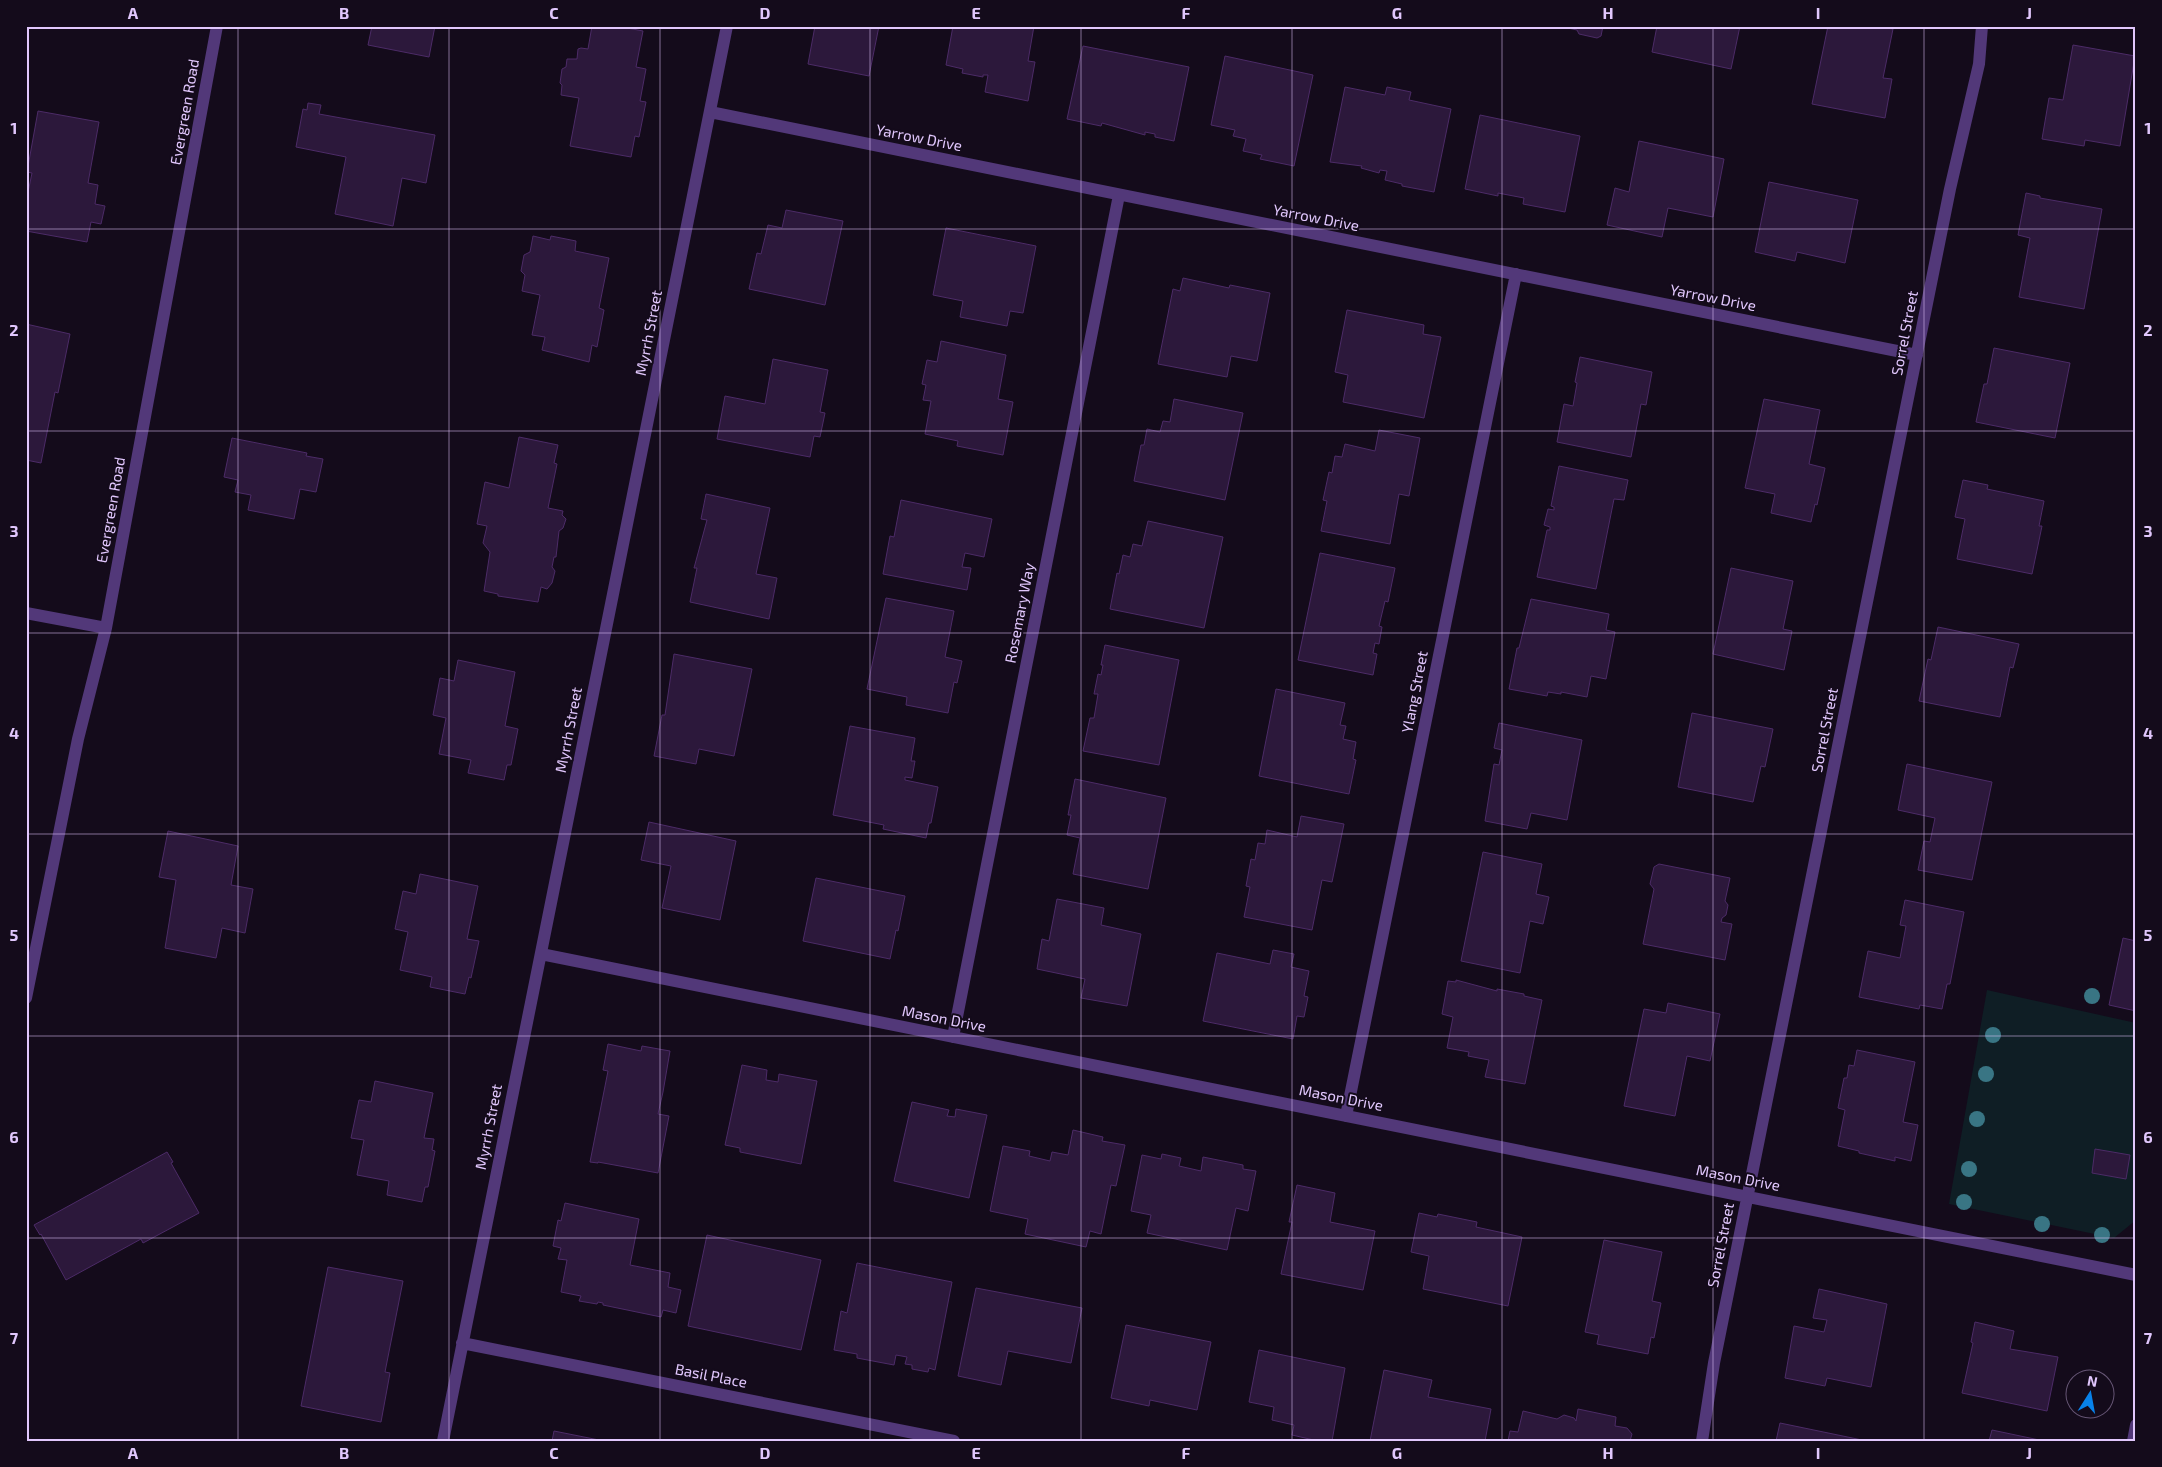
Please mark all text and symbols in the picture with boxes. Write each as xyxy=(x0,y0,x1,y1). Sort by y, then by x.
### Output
text: A xyxy=(128,3,139,22)
text: B xyxy=(339,3,349,22)
text: C xyxy=(549,3,559,22)
text: D xyxy=(760,3,771,22)
text: E xyxy=(971,3,981,22)
text: F xyxy=(1182,3,1191,22)
text: G xyxy=(1392,3,1402,22)
text: H xyxy=(1602,3,1614,22)
text: I xyxy=(1816,3,1820,22)
text: J xyxy=(2026,3,2032,22)
street label: Evergreen Road xyxy=(166,57,202,166)
text: 1 xyxy=(11,118,17,137)
text: 1 xyxy=(2145,118,2151,137)
street label: Yarrow Drive xyxy=(875,120,964,154)
street label: Yarrow Drive xyxy=(1272,200,1361,234)
street label: Yarrow Drive xyxy=(1669,280,1758,314)
street label: Myrrh Street xyxy=(631,288,665,377)
street label: Sorrel Street xyxy=(1887,289,1921,377)
text: 2 xyxy=(9,320,19,339)
text: 2 xyxy=(2143,320,2153,339)
street label: Evergreen Road xyxy=(92,455,128,564)
text: 3 xyxy=(9,521,19,540)
text: 3 xyxy=(2143,521,2153,540)
street label: Rosemary Way xyxy=(1000,561,1038,664)
street label: Ylang Street xyxy=(1397,649,1431,734)
street label: Myrrh Street xyxy=(551,685,585,774)
street label: Sorrel Street xyxy=(1807,686,1841,774)
text: 4 xyxy=(9,723,19,742)
text: 4 xyxy=(2143,723,2153,742)
text: 5 xyxy=(10,925,19,944)
text: 5 xyxy=(2144,925,2153,944)
street label: Mason Drive xyxy=(901,1001,988,1035)
street label: Mason Drive xyxy=(1298,1080,1385,1114)
street label: Myrrh Street xyxy=(471,1082,505,1171)
text: 6 xyxy=(9,1127,19,1146)
text: 6 xyxy=(2143,1127,2153,1146)
street label: Mason Drive xyxy=(1695,1160,1782,1194)
street label: Sorrel Street xyxy=(1703,1201,1737,1289)
text: 7 xyxy=(10,1328,19,1347)
text: 7 xyxy=(2144,1328,2153,1347)
street label: Basil Place xyxy=(674,1359,749,1391)
north arrow xyxy=(2064,1370,2114,1420)
text: N xyxy=(2086,1371,2099,1390)
text: A xyxy=(128,1443,139,1462)
text: B xyxy=(339,1443,349,1462)
text: C xyxy=(549,1443,559,1462)
text: D xyxy=(760,1443,771,1462)
text: E xyxy=(971,1443,981,1462)
text: F xyxy=(1182,1443,1191,1462)
text: G xyxy=(1392,1443,1402,1462)
text: H xyxy=(1602,1443,1614,1462)
text: I xyxy=(1816,1443,1820,1462)
text: J xyxy=(2026,1443,2032,1462)

